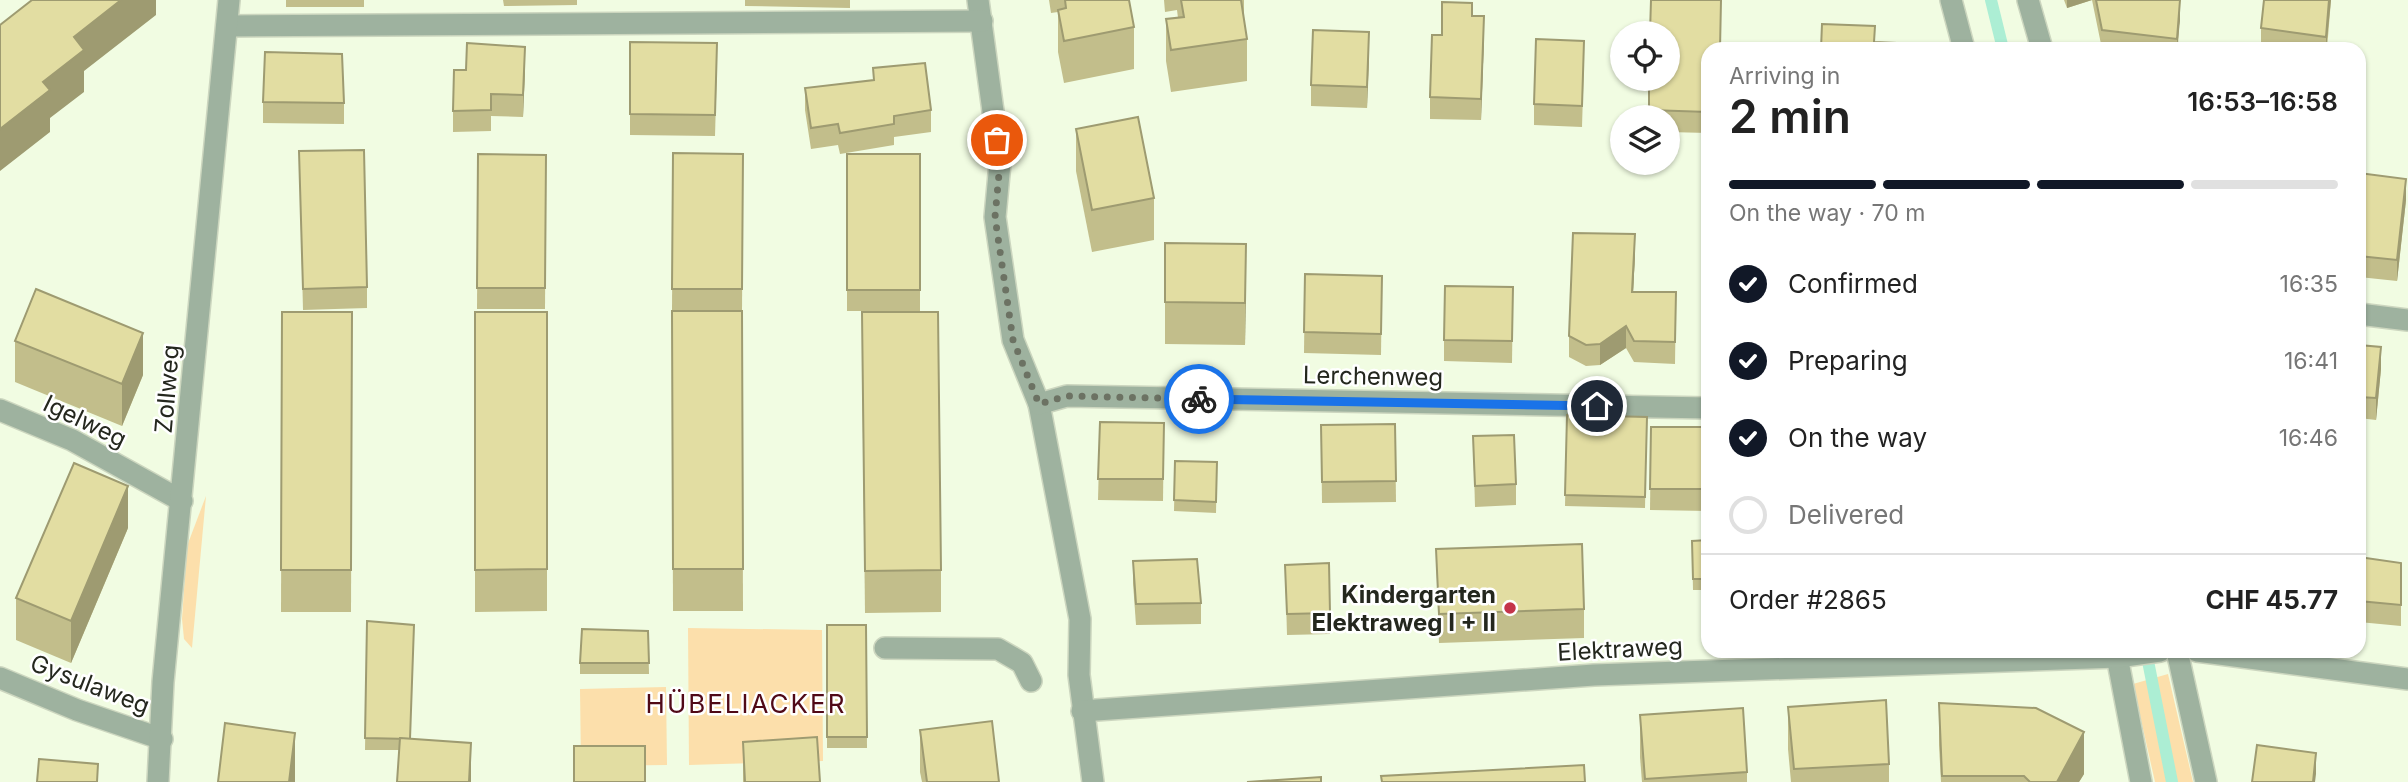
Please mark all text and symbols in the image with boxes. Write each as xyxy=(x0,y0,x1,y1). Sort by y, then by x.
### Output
map controls xyxy=(1610,21,1680,175)
button: locate xyxy=(1610,21,1680,91)
text: Arriving in xyxy=(1729,62,1840,90)
text: 16:53–16:58 xyxy=(2187,86,2338,117)
text: 2 min xyxy=(1729,88,1851,144)
button: layers xyxy=(1610,105,1680,175)
pin xyxy=(967,110,1027,170)
icon: bag xyxy=(978,121,1016,159)
text: On the way · 70 m xyxy=(1729,199,1925,227)
icon: check xyxy=(1729,265,1767,303)
text: Confirmed xyxy=(1788,268,1918,299)
text: 16:35 xyxy=(2280,270,2338,298)
icon: check xyxy=(1729,342,1767,380)
street label: Zollweg xyxy=(149,343,185,435)
text: Preparing xyxy=(1788,345,1908,376)
text: 16:41 xyxy=(2284,347,2338,375)
street label: Lerchenweg xyxy=(1303,360,1443,392)
courier xyxy=(1164,364,1234,434)
pin xyxy=(1567,376,1627,436)
icon: bike xyxy=(1180,380,1218,418)
icon: home xyxy=(1578,387,1616,425)
street label: Igelweg xyxy=(39,388,131,454)
icon: check xyxy=(1729,419,1767,457)
text: On the way xyxy=(1788,422,1927,453)
text: 16:46 xyxy=(2279,424,2338,452)
text: Delivered xyxy=(1788,499,1904,530)
place label: Kindergarten Elektraweg I + II xyxy=(1311,580,1496,637)
text: Order #2865 xyxy=(1729,584,1887,615)
text: CHF 45.77 xyxy=(2206,584,2338,615)
marker: Kindergarten Elektraweg I + II xyxy=(1502,600,1518,616)
street label: Elektraweg xyxy=(1556,631,1684,667)
street label: Gysulaweg xyxy=(26,648,154,720)
district label: HÜBELIACKER xyxy=(646,688,846,719)

